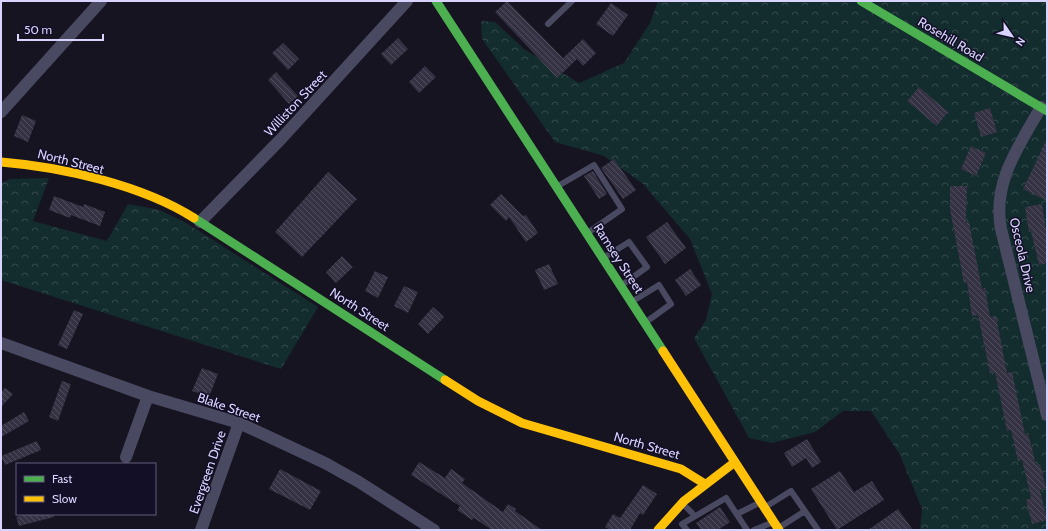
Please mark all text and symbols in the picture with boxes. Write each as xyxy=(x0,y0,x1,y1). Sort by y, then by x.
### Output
street label: Rosehill Road xyxy=(915,13,987,65)
scale bar xyxy=(18,16,103,42)
north arrow xyxy=(992,16,1032,56)
text: 50 m xyxy=(24,22,52,37)
text: N xyxy=(1012,34,1028,49)
street label: Williston Street xyxy=(260,66,330,139)
street label: North Street xyxy=(36,145,107,177)
street label: Osceola Drive xyxy=(1007,216,1039,294)
street label: Ramsey Street xyxy=(590,220,648,297)
street label: North Street xyxy=(327,284,393,335)
street label: Blake Street xyxy=(195,389,263,425)
street label: Evergreen Drive xyxy=(185,428,229,516)
street label: North Street xyxy=(612,428,682,462)
legend xyxy=(16,463,156,515)
text: Fast xyxy=(52,471,72,486)
text: Slow xyxy=(52,491,77,506)

